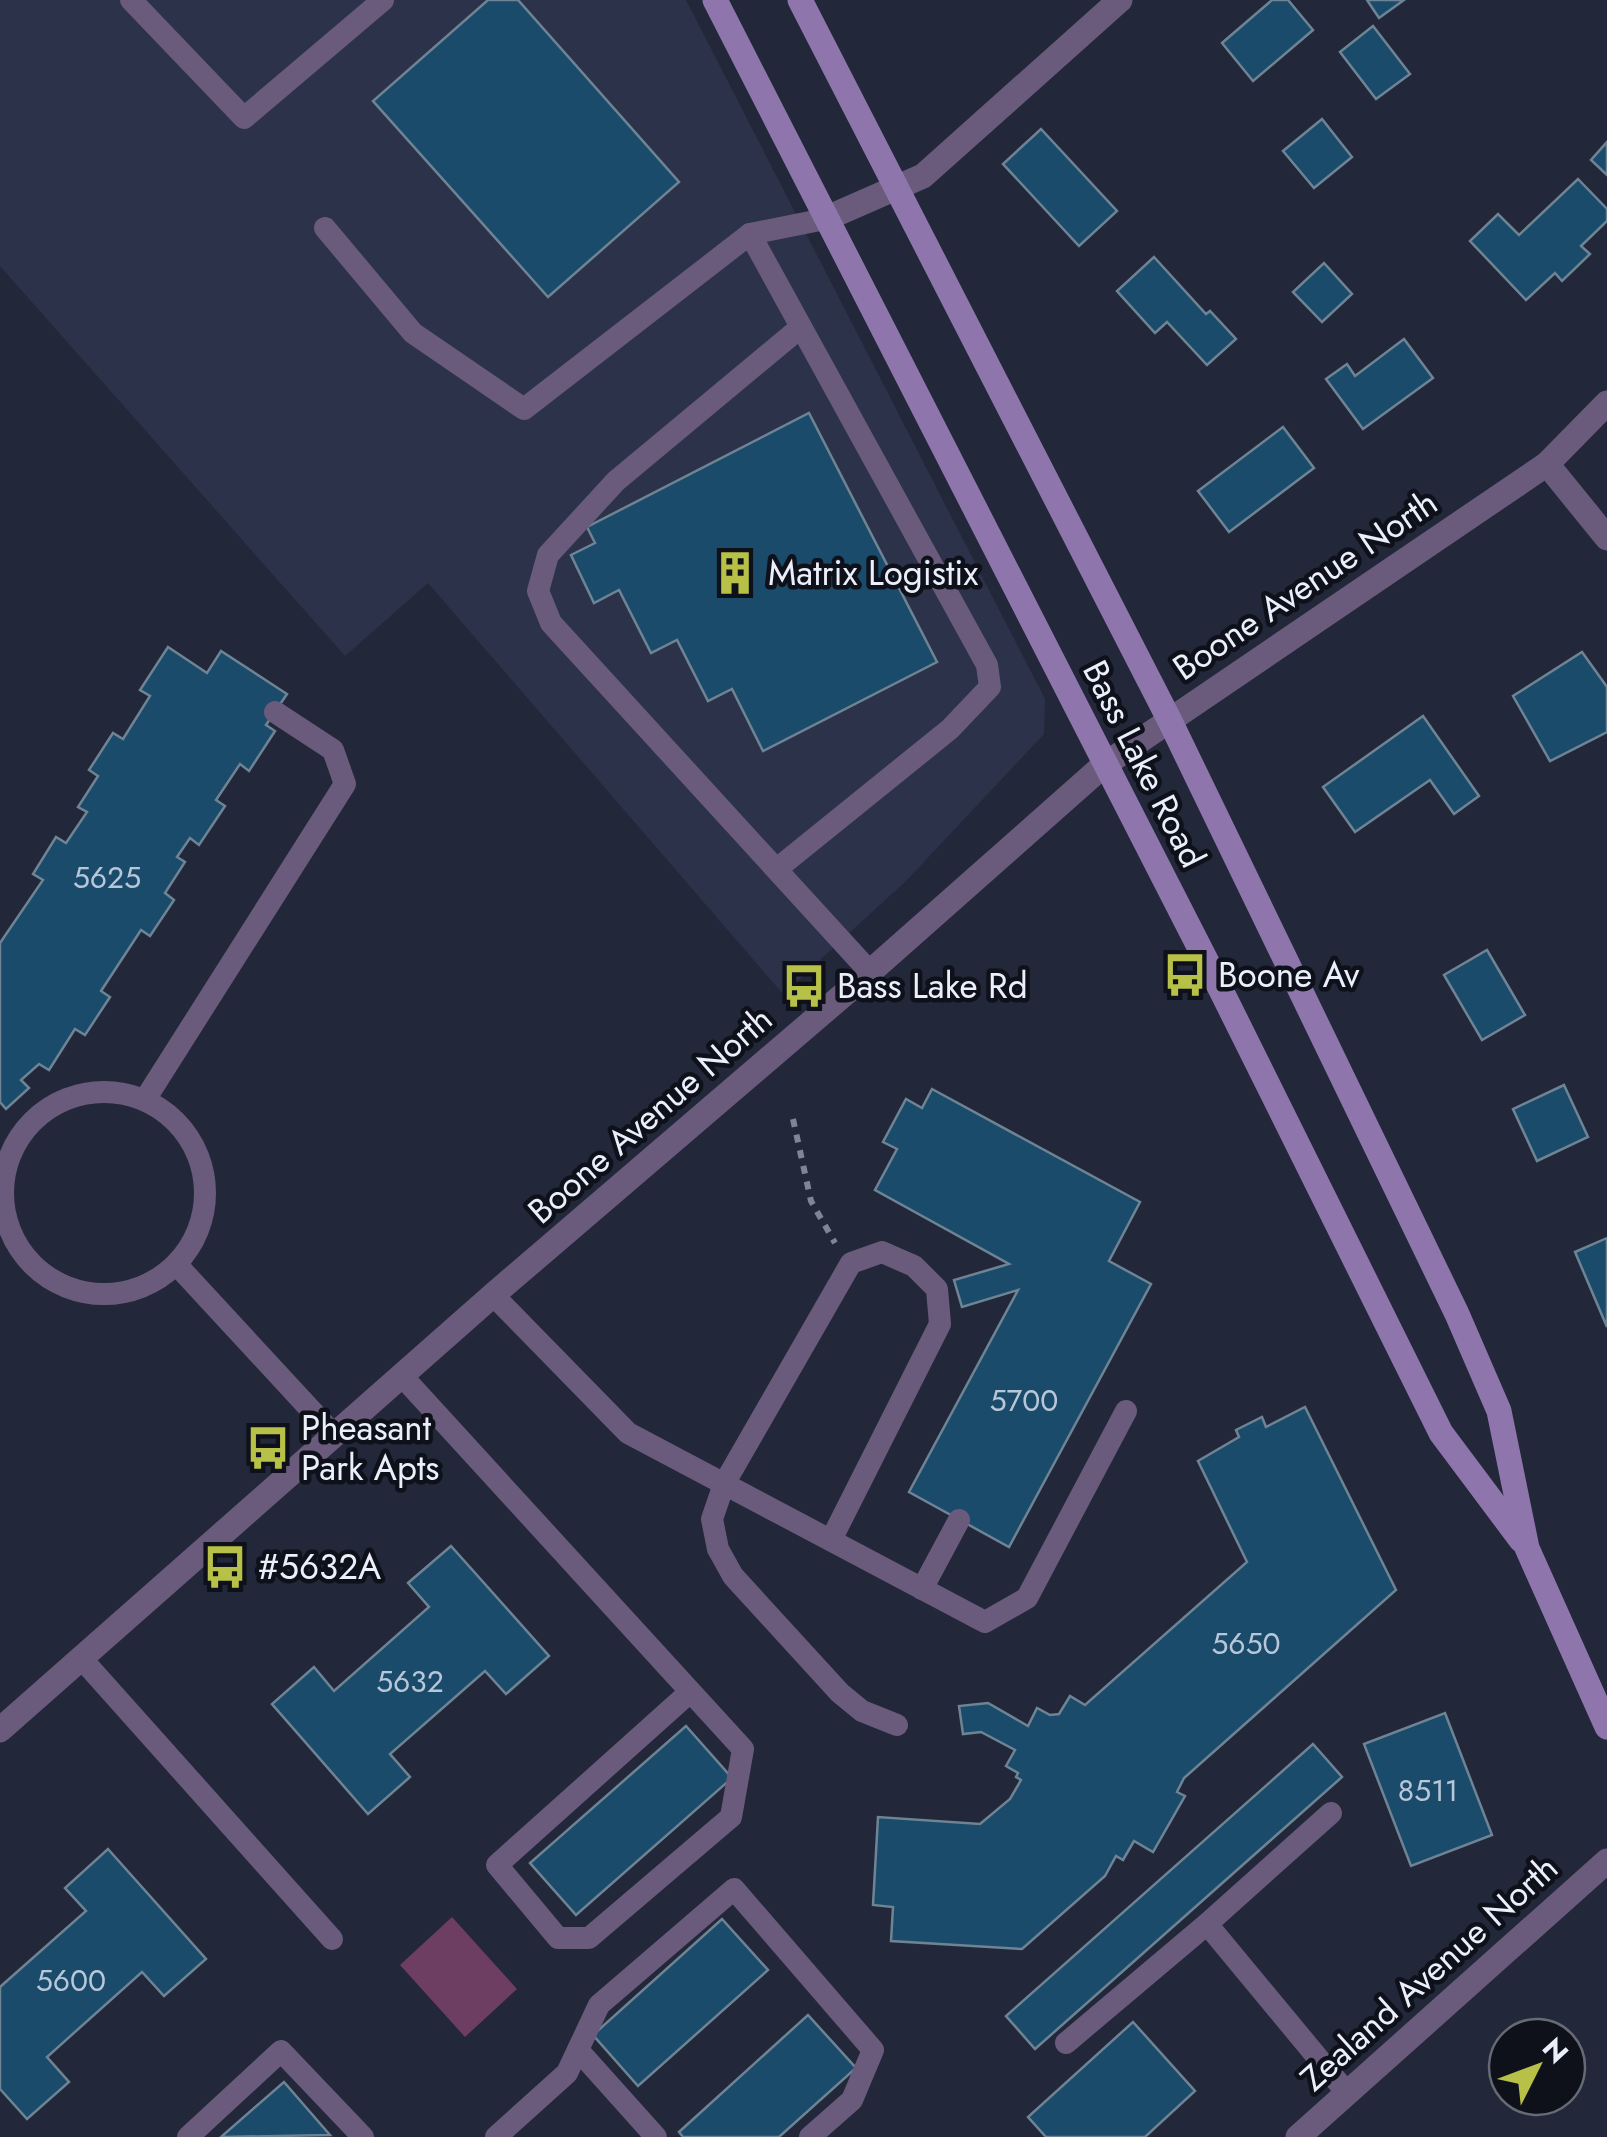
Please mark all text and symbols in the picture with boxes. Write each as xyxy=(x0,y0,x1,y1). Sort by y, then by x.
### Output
street label: Boone Avenue North xyxy=(1163,478,1447,692)
place label: Matrix Logistix xyxy=(768,548,978,598)
building icon: Matrix Logistix xyxy=(711,549,759,597)
street label: Bass Lake Road xyxy=(1070,652,1218,876)
house number: 5625 xyxy=(73,856,141,899)
place label: Boone Av xyxy=(1218,950,1360,1000)
bus stop icon: Boone Av xyxy=(1161,951,1209,999)
place label: Bass Lake Rd xyxy=(837,961,1028,1011)
bus stop icon: Bass Lake Rd xyxy=(780,962,828,1010)
street label: Boone Avenue North xyxy=(517,995,783,1235)
house number: 5700 xyxy=(990,1379,1058,1422)
place label: Pheasant Park Apts xyxy=(301,1403,439,1493)
bus stop icon: Pheasant Park Apts xyxy=(244,1424,292,1472)
place label: #5632A xyxy=(258,1542,381,1592)
bus stop icon: #5632A xyxy=(201,1543,249,1591)
house number: 5650 xyxy=(1211,1622,1281,1665)
house number: 5632 xyxy=(376,1660,444,1703)
house number: 8511 xyxy=(1398,1769,1458,1812)
street label: Zealand Avenue North xyxy=(1292,1847,1566,2099)
house number: 5600 xyxy=(36,1959,106,2002)
north arrow xyxy=(1487,2017,1587,2117)

